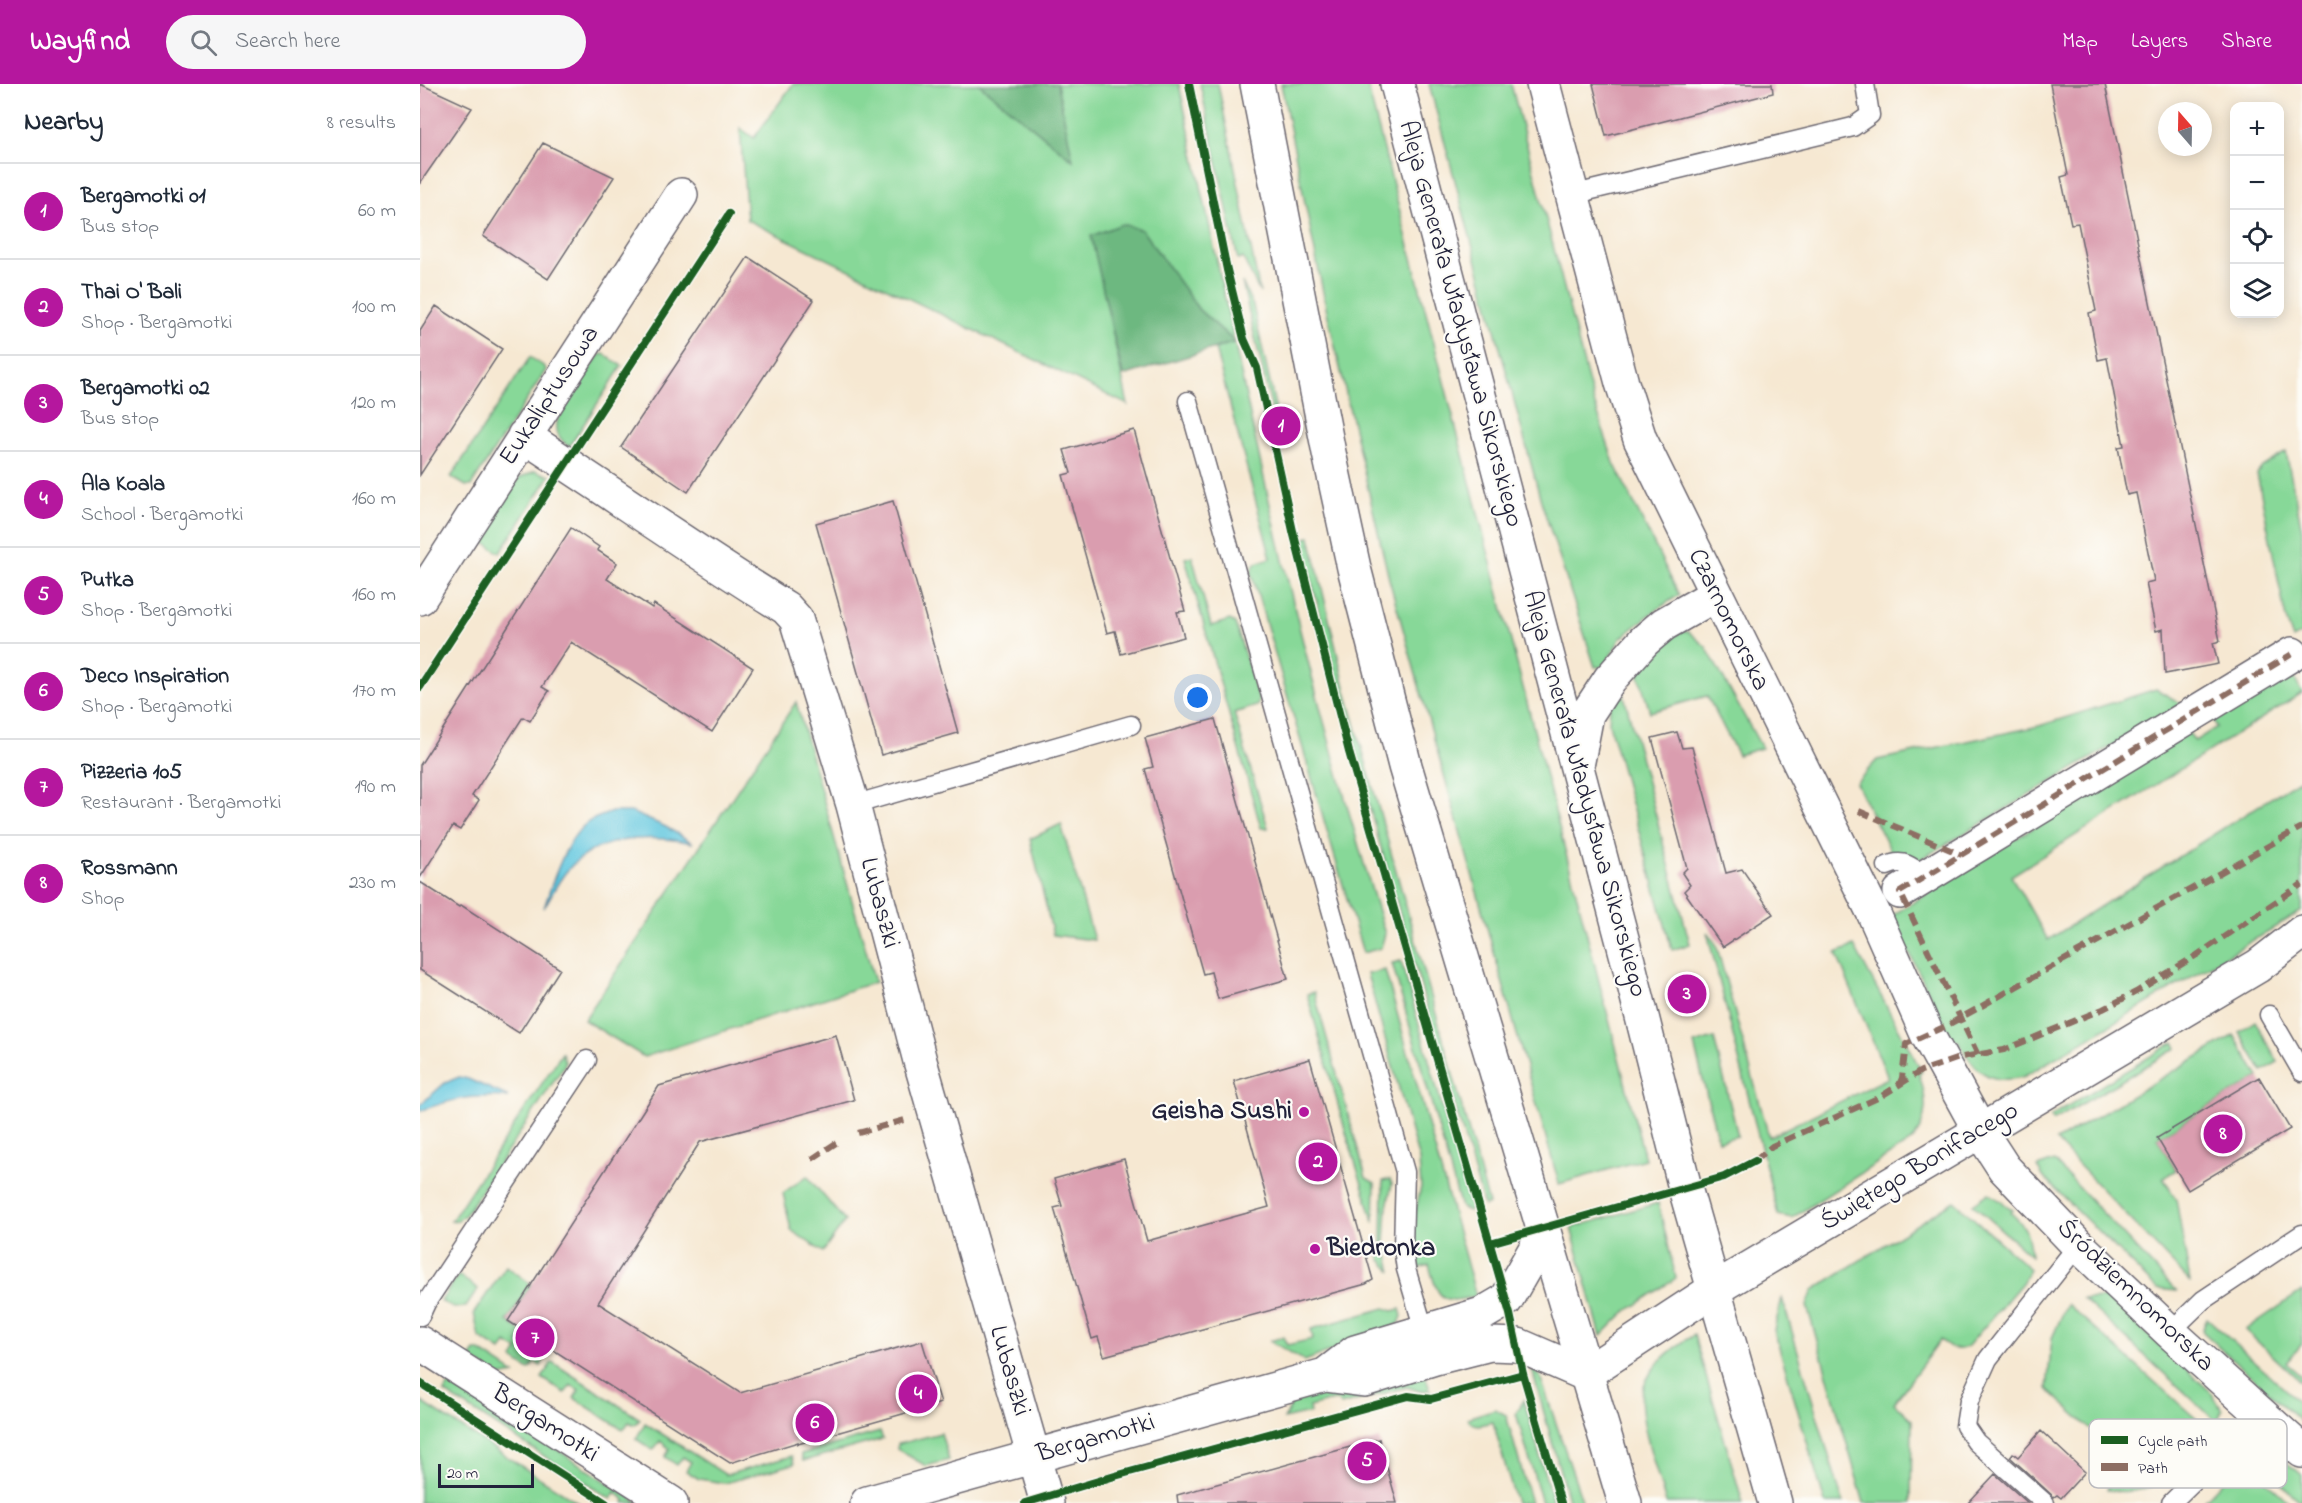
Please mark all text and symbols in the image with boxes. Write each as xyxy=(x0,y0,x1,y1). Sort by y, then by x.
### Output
search box xyxy=(166,15,586,69)
text: Wayfind xyxy=(30,22,130,63)
icon: search xyxy=(187,26,220,59)
text: Search here xyxy=(235,26,340,58)
text: Map xyxy=(2062,27,2098,57)
text: Layers xyxy=(2131,27,2188,57)
text: Share xyxy=(2221,27,2272,57)
north arrow xyxy=(2158,102,2212,156)
map controls xyxy=(2230,102,2284,318)
button: + xyxy=(2230,102,2284,156)
text: Nearby xyxy=(24,104,103,142)
text: 8 results xyxy=(327,109,396,138)
street label: Aleja Generała Władysława Sikorskiego xyxy=(1387,117,1533,531)
button: − xyxy=(2230,156,2284,210)
text: Bergamotki 01 xyxy=(81,181,206,213)
text: 1 xyxy=(40,197,47,226)
text: 60 m xyxy=(358,197,396,226)
button: locate xyxy=(2230,210,2284,264)
text: Bus stop xyxy=(81,213,159,242)
button: layers xyxy=(2230,264,2284,318)
text: Thai O' Bali xyxy=(81,277,182,309)
text: 2 xyxy=(39,293,48,322)
text: 100 m xyxy=(352,293,396,322)
text: Shop · Bergamotki xyxy=(81,309,232,338)
street label: Eukaliptusowa xyxy=(490,318,610,474)
text: Bergamotki 02 xyxy=(81,373,210,405)
text: 3 xyxy=(39,389,48,418)
text: 120 m xyxy=(351,389,396,418)
pin: 1 xyxy=(1262,404,1300,448)
text: Bus stop xyxy=(81,405,159,434)
text: Ala Koala xyxy=(81,469,165,501)
text: 4 xyxy=(39,485,48,514)
text: 160 m xyxy=(352,485,396,514)
text: School · Bergamotki xyxy=(81,501,243,530)
street label: Czarnomorska xyxy=(1677,542,1779,698)
text: Putka xyxy=(81,565,134,597)
text: 5 xyxy=(38,581,49,610)
text: 160 m xyxy=(352,581,396,610)
street label: Aleja Generała Władysława Sikorskiego xyxy=(1511,587,1657,1001)
text: Shop · Bergamotki xyxy=(81,597,232,626)
text: Deco Inspiration xyxy=(81,661,229,693)
text: 6 xyxy=(39,677,48,706)
text: 170 m xyxy=(352,677,396,706)
your location xyxy=(1183,683,1212,712)
text: Shop · Bergamotki xyxy=(81,693,232,722)
text: Pizzeria 105 xyxy=(81,757,182,789)
text: 7 xyxy=(39,773,48,802)
text: 190 m xyxy=(354,773,396,802)
text: Restaurant · Bergamotki xyxy=(81,789,281,818)
text: Rossmann xyxy=(81,853,178,885)
street label: Lubaszki xyxy=(849,853,909,953)
text: 8 xyxy=(40,869,47,898)
text: 230 m xyxy=(349,869,396,898)
text: Shop xyxy=(81,885,125,914)
pin: 3 xyxy=(1668,972,1706,1016)
place label: Geisha Sushi xyxy=(1151,1093,1292,1131)
street label: Świętego Bonifacego xyxy=(1814,1093,2026,1241)
marker: Geisha Sushi xyxy=(1297,1105,1311,1119)
pin: 8 xyxy=(2204,1112,2242,1156)
pin: 2 xyxy=(1298,1140,1338,1184)
street label: Śródziemnomorska xyxy=(2047,1210,2223,1382)
place label: Biedronka xyxy=(1326,1230,1435,1268)
marker: Biedronka xyxy=(1308,1242,1322,1256)
pin: 7 xyxy=(516,1316,554,1360)
street label: Lubaszki xyxy=(978,1321,1040,1421)
pin: 4 xyxy=(898,1372,938,1416)
street label: Bergamotki xyxy=(483,1374,606,1473)
pin: 6 xyxy=(796,1400,834,1446)
street label: Bergamotki xyxy=(1031,1404,1160,1474)
legend xyxy=(2089,1419,2287,1488)
text: Cycle path xyxy=(2138,1430,2207,1454)
pin: 5 xyxy=(1348,1438,1386,1484)
text: Path xyxy=(2138,1457,2168,1481)
scale bar xyxy=(438,1461,534,1488)
text: 20 m xyxy=(447,1462,478,1486)

